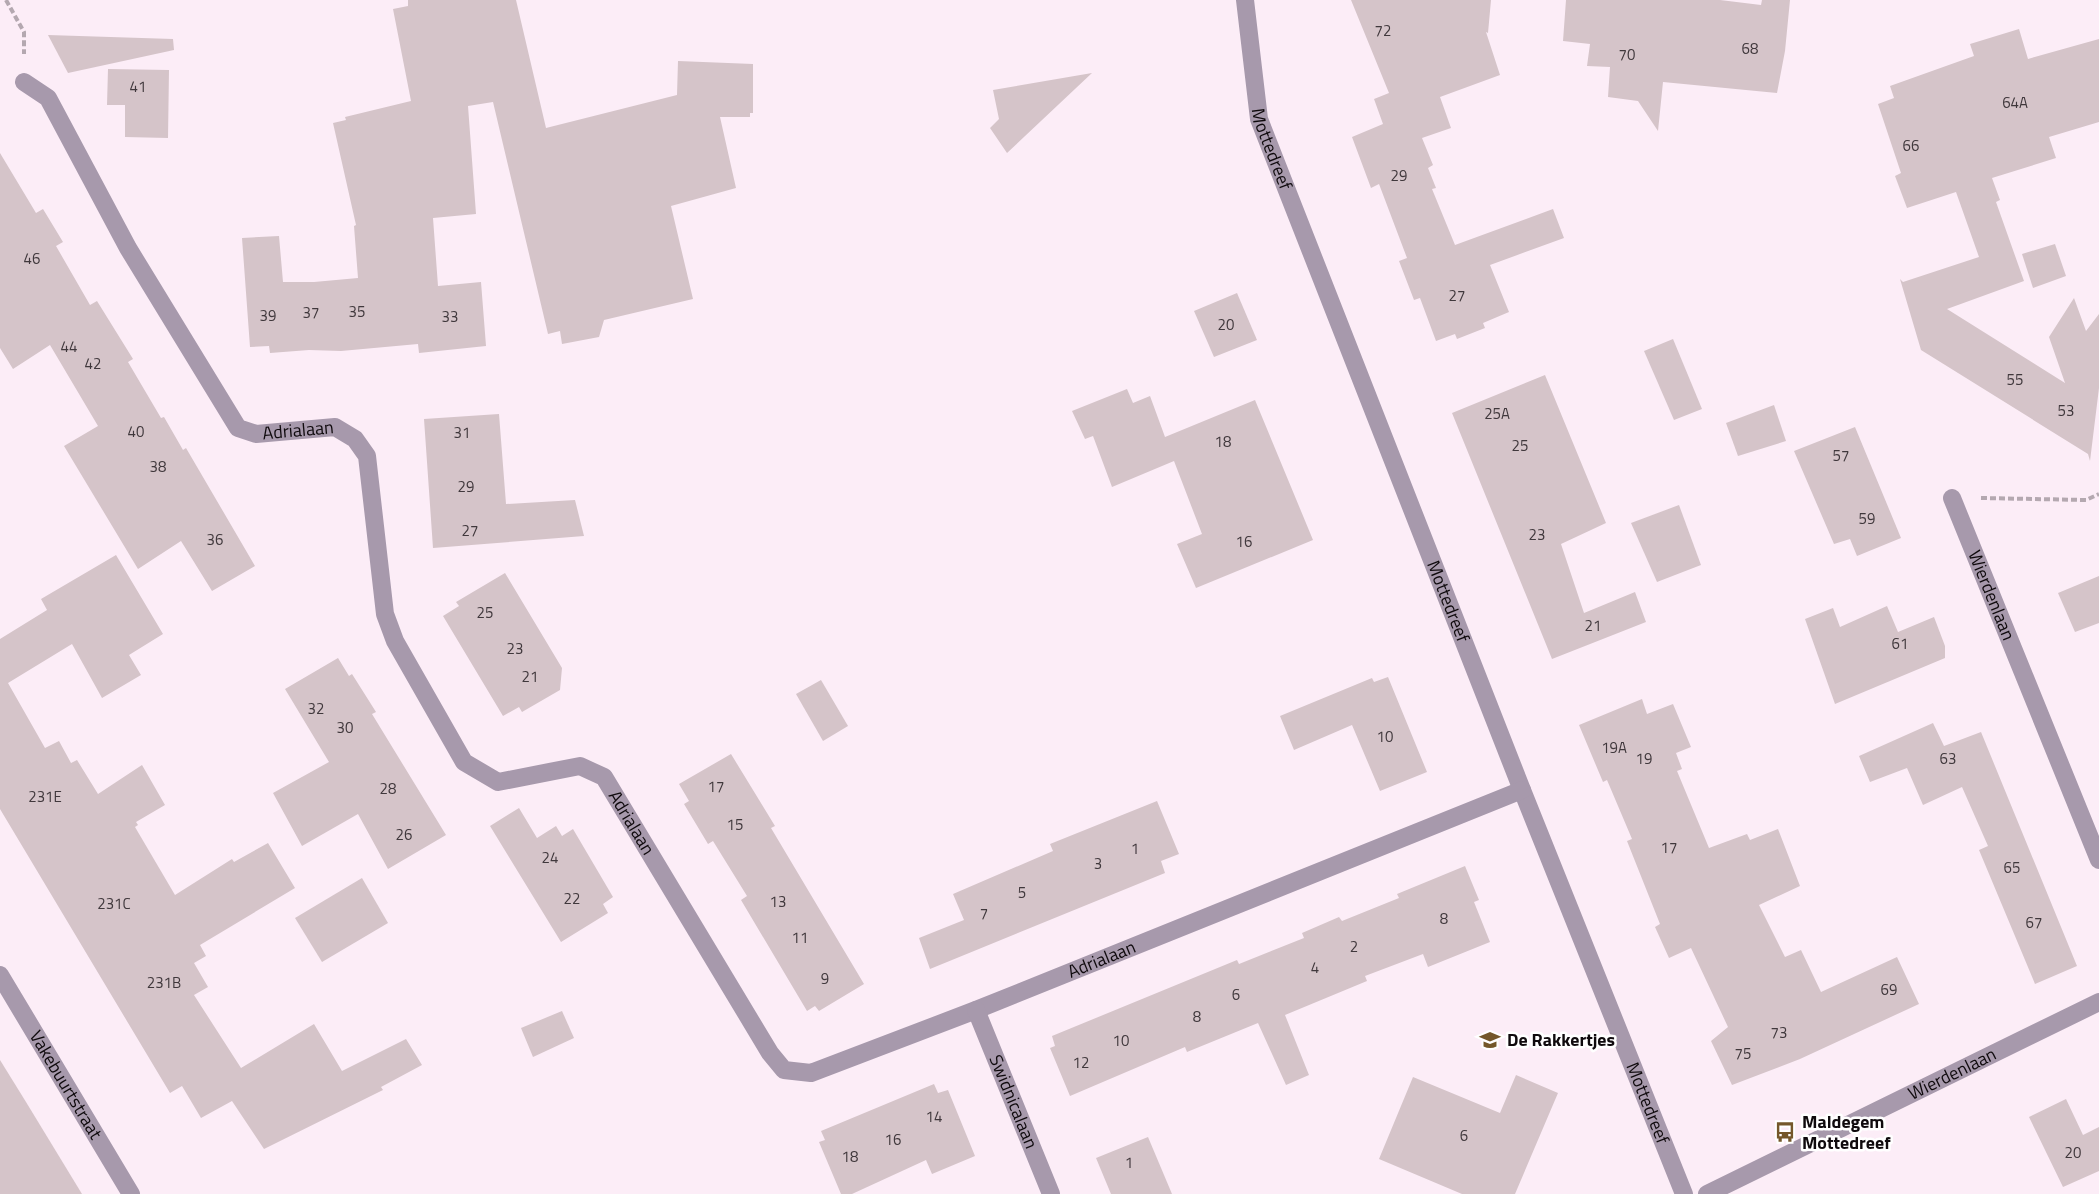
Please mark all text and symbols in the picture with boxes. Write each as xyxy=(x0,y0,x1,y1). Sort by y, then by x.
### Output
house number: 72 xyxy=(1375,19,1391,42)
house number: 68 xyxy=(1742,37,1758,60)
house number: 70 xyxy=(1619,43,1635,66)
house number: 41 xyxy=(130,75,146,98)
house number: 64A xyxy=(2002,91,2028,114)
street label: Mottedreef xyxy=(1245,107,1299,194)
house number: 66 xyxy=(1903,134,1919,157)
house number: 29 xyxy=(1391,164,1407,187)
house number: 46 xyxy=(24,247,40,270)
house number: 27 xyxy=(1449,284,1465,307)
house number: 35 xyxy=(349,300,365,323)
house number: 37 xyxy=(303,301,319,324)
house number: 39 xyxy=(260,304,276,327)
house number: 33 xyxy=(442,305,458,328)
house number: 20 xyxy=(1218,313,1234,336)
house number: 44 xyxy=(61,335,77,358)
house number: 42 xyxy=(85,352,101,375)
house number: 55 xyxy=(2007,368,2023,391)
house number: 53 xyxy=(2058,399,2074,422)
house number: 25A xyxy=(1484,402,1510,425)
street label: Adrialaan xyxy=(261,413,335,446)
house number: 40 xyxy=(128,420,144,443)
house number: 31 xyxy=(454,421,470,444)
house number: 18 xyxy=(1215,430,1231,453)
house number: 25 xyxy=(1512,434,1528,457)
house number: 57 xyxy=(1833,444,1849,467)
house number: 38 xyxy=(150,455,166,478)
house number: 29 xyxy=(458,475,474,498)
house number: 59 xyxy=(1859,507,1875,530)
house number: 27 xyxy=(462,519,478,542)
house number: 23 xyxy=(1529,523,1545,546)
house number: 36 xyxy=(207,528,223,551)
house number: 16 xyxy=(1236,530,1252,553)
street label: Wierdenlaan xyxy=(1962,546,2022,644)
street label: Mottedreef xyxy=(1420,556,1477,646)
house number: 25 xyxy=(477,601,493,624)
house number: 21 xyxy=(1585,614,1601,637)
house number: 61 xyxy=(1892,632,1908,655)
house number: 23 xyxy=(507,637,523,660)
house number: 21 xyxy=(522,665,538,688)
house number: 32 xyxy=(308,697,324,720)
house number: 30 xyxy=(337,716,353,739)
house number: 10 xyxy=(1377,725,1393,748)
house number: 19A xyxy=(1601,736,1627,759)
house number: 19 xyxy=(1636,747,1652,770)
house number: 63 xyxy=(1940,747,1956,770)
house number: 17 xyxy=(708,775,724,798)
house number: 28 xyxy=(380,777,396,800)
house number: 231E xyxy=(28,785,62,808)
street label: Adrialaan xyxy=(602,785,662,860)
house number: 15 xyxy=(727,813,743,836)
house number: 26 xyxy=(396,823,412,846)
house number: 17 xyxy=(1661,836,1677,859)
house number: 1 xyxy=(1131,837,1139,860)
house number: 24 xyxy=(542,846,558,869)
house number: 3 xyxy=(1094,852,1102,875)
house number: 65 xyxy=(2004,856,2020,879)
house number: 5 xyxy=(1018,881,1026,904)
house number: 22 xyxy=(564,887,580,910)
house number: 13 xyxy=(770,890,786,913)
house number: 231C xyxy=(97,892,131,915)
house number: 7 xyxy=(980,902,988,925)
house number: 8 xyxy=(1440,907,1448,930)
house number: 67 xyxy=(2026,911,2042,934)
house number: 11 xyxy=(792,926,808,949)
street label: Adrialaan xyxy=(1063,933,1140,985)
house number: 2 xyxy=(1350,935,1358,958)
house number: 4 xyxy=(1311,956,1319,979)
house number: 9 xyxy=(821,967,829,990)
house number: 231B xyxy=(147,971,181,994)
house number: 69 xyxy=(1881,978,1897,1001)
house number: 6 xyxy=(1232,983,1240,1006)
house number: 8 xyxy=(1193,1005,1201,1028)
house number: 73 xyxy=(1771,1021,1787,1044)
street label: Vakebuurtstraat xyxy=(23,1025,110,1145)
place label: De Rakkertjes xyxy=(1507,1026,1615,1053)
school or university icon: De Rakkertjes xyxy=(1478,1028,1502,1052)
house number: 10 xyxy=(1113,1029,1129,1052)
street label: Wierdenlaan xyxy=(1903,1040,2001,1107)
house number: 75 xyxy=(1735,1042,1751,1065)
street label: Swidnicalaan xyxy=(983,1050,1045,1153)
house number: 12 xyxy=(1073,1051,1089,1074)
street label: Mottedreef xyxy=(1620,1058,1677,1148)
house number: 14 xyxy=(926,1105,942,1128)
place label: Maldegem Mottedreef xyxy=(1802,1108,1891,1156)
bus stop icon: Maldegem Mottedreef xyxy=(1773,1120,1797,1144)
house number: 6 xyxy=(1460,1124,1468,1147)
house number: 16 xyxy=(885,1128,901,1151)
house number: 20 xyxy=(2065,1141,2081,1164)
house number: 18 xyxy=(842,1145,858,1168)
house number: 1 xyxy=(1125,1151,1133,1174)

